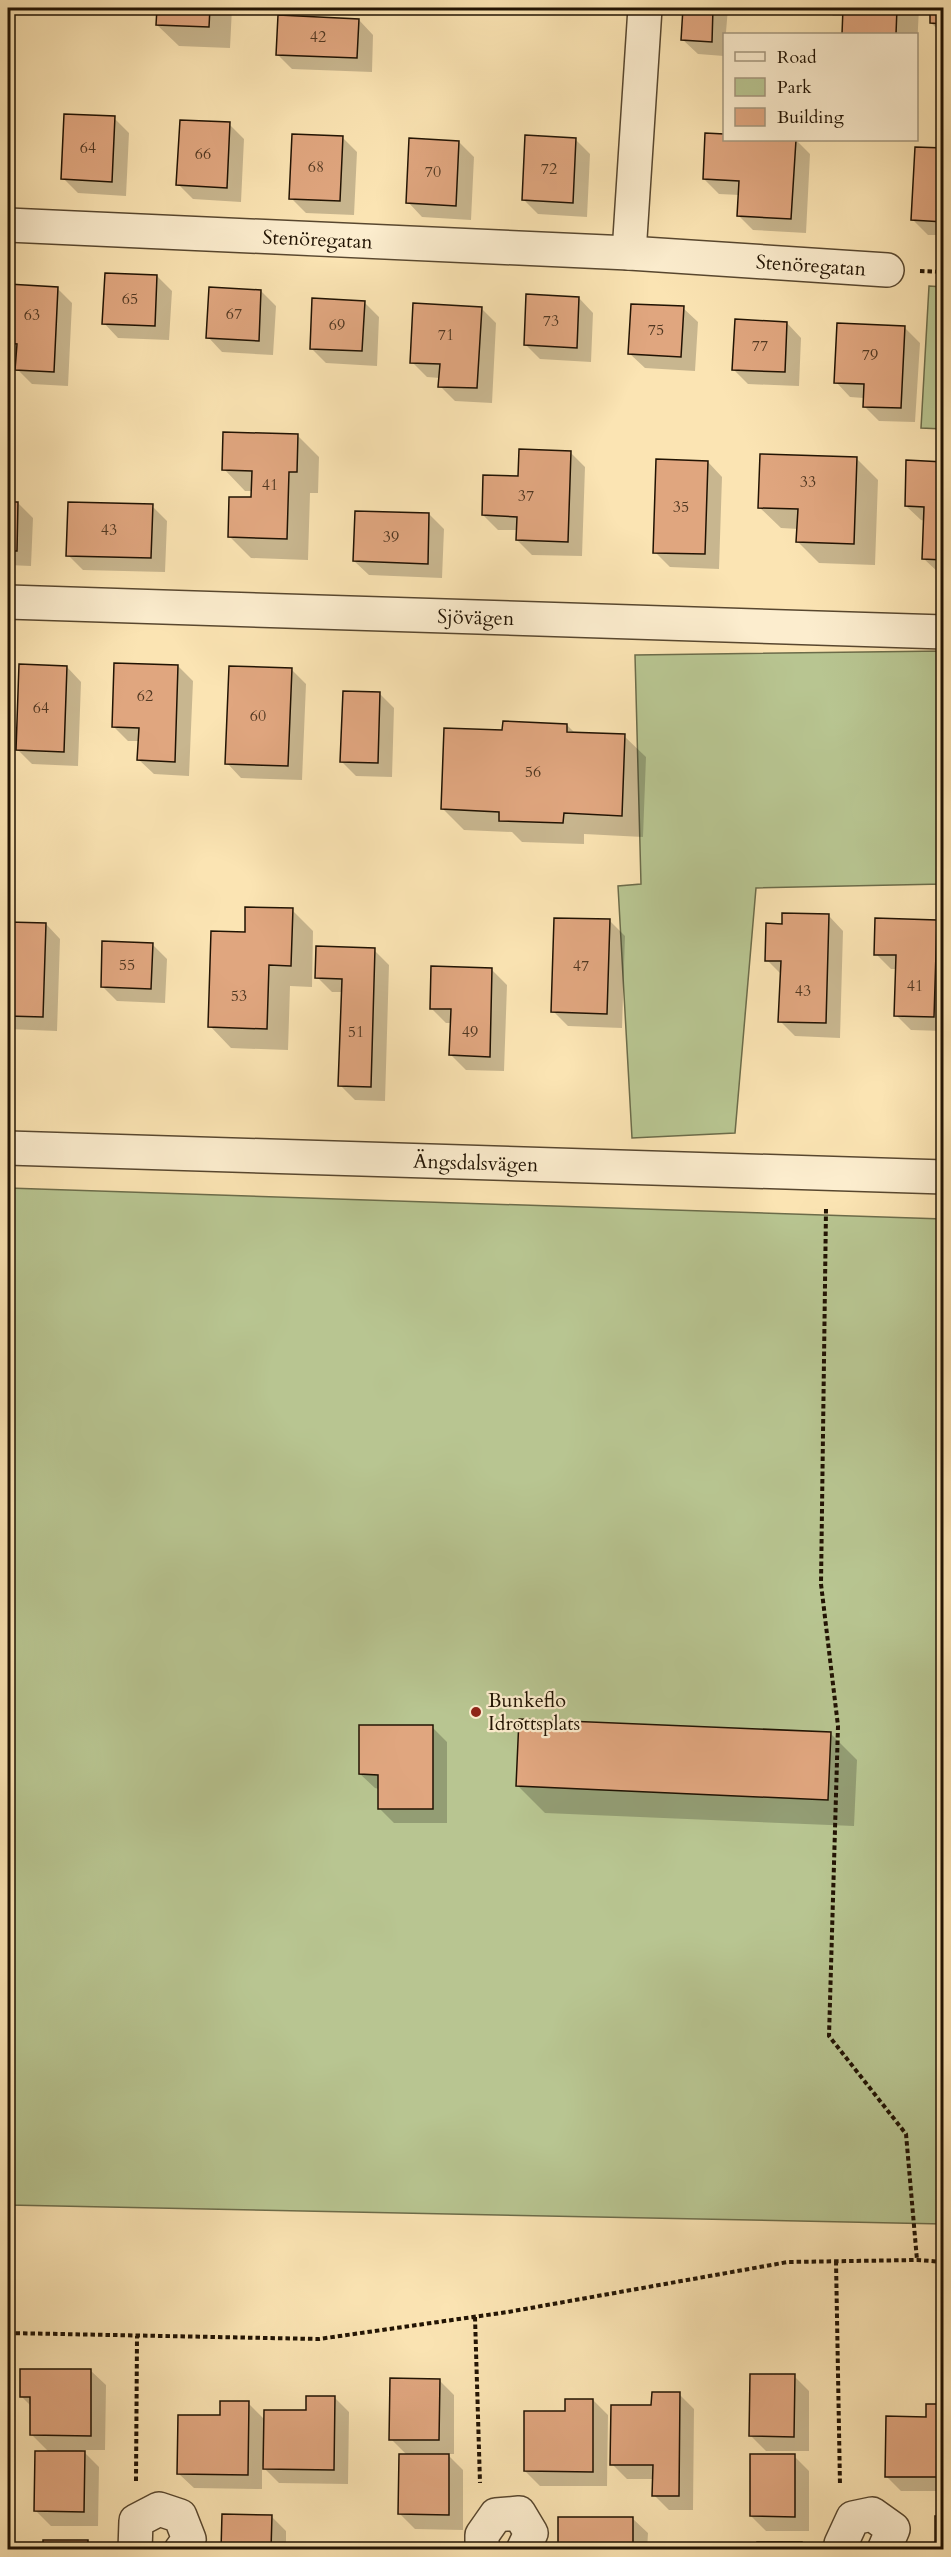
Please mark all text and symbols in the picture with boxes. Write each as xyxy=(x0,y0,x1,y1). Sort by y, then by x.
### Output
house number: 42 xyxy=(310,26,326,48)
legend xyxy=(723,33,918,141)
text: Road xyxy=(777,45,817,70)
text: Park xyxy=(777,75,812,100)
text: Building xyxy=(777,105,845,130)
house number: 64 xyxy=(80,137,96,159)
house number: 66 xyxy=(195,143,211,165)
house number: 68 xyxy=(308,156,324,178)
house number: 72 xyxy=(541,158,557,180)
house number: 70 xyxy=(425,161,441,183)
street label: Stenöregatan xyxy=(262,223,374,255)
street label: Stenöregatan xyxy=(755,248,867,282)
house number: 65 xyxy=(122,288,138,310)
house number: 67 xyxy=(226,303,242,325)
house number: 63 xyxy=(24,304,40,326)
house number: 73 xyxy=(543,310,559,332)
house number: 69 xyxy=(329,314,345,336)
house number: 75 xyxy=(648,319,664,341)
house number: 71 xyxy=(438,324,454,346)
house number: 77 xyxy=(752,335,768,357)
house number: 79 xyxy=(862,344,878,366)
house number: 33 xyxy=(800,471,816,493)
house number: 41 xyxy=(262,474,278,496)
house number: 37 xyxy=(518,485,534,507)
house number: 35 xyxy=(673,496,689,518)
house number: 43 xyxy=(101,519,117,541)
house number: 39 xyxy=(383,526,399,548)
street label: Sjövägen xyxy=(437,602,515,632)
house number: 62 xyxy=(137,685,153,707)
house number: 64 xyxy=(33,697,49,719)
house number: 60 xyxy=(250,705,266,727)
house number: 56 xyxy=(525,761,541,783)
house number: 55 xyxy=(119,954,135,976)
house number: 47 xyxy=(573,955,589,977)
house number: 41 xyxy=(907,975,923,997)
house number: 43 xyxy=(795,980,811,1002)
house number: 53 xyxy=(231,985,247,1007)
house number: 51 xyxy=(348,1021,364,1043)
house number: 49 xyxy=(462,1021,478,1043)
street label: Ängsdalsvägen xyxy=(413,1147,539,1178)
place label: Bunkeflo Idrottsplats xyxy=(488,1687,580,1737)
marker: Bunkeflo Idrottsplats xyxy=(469,1705,483,1719)

